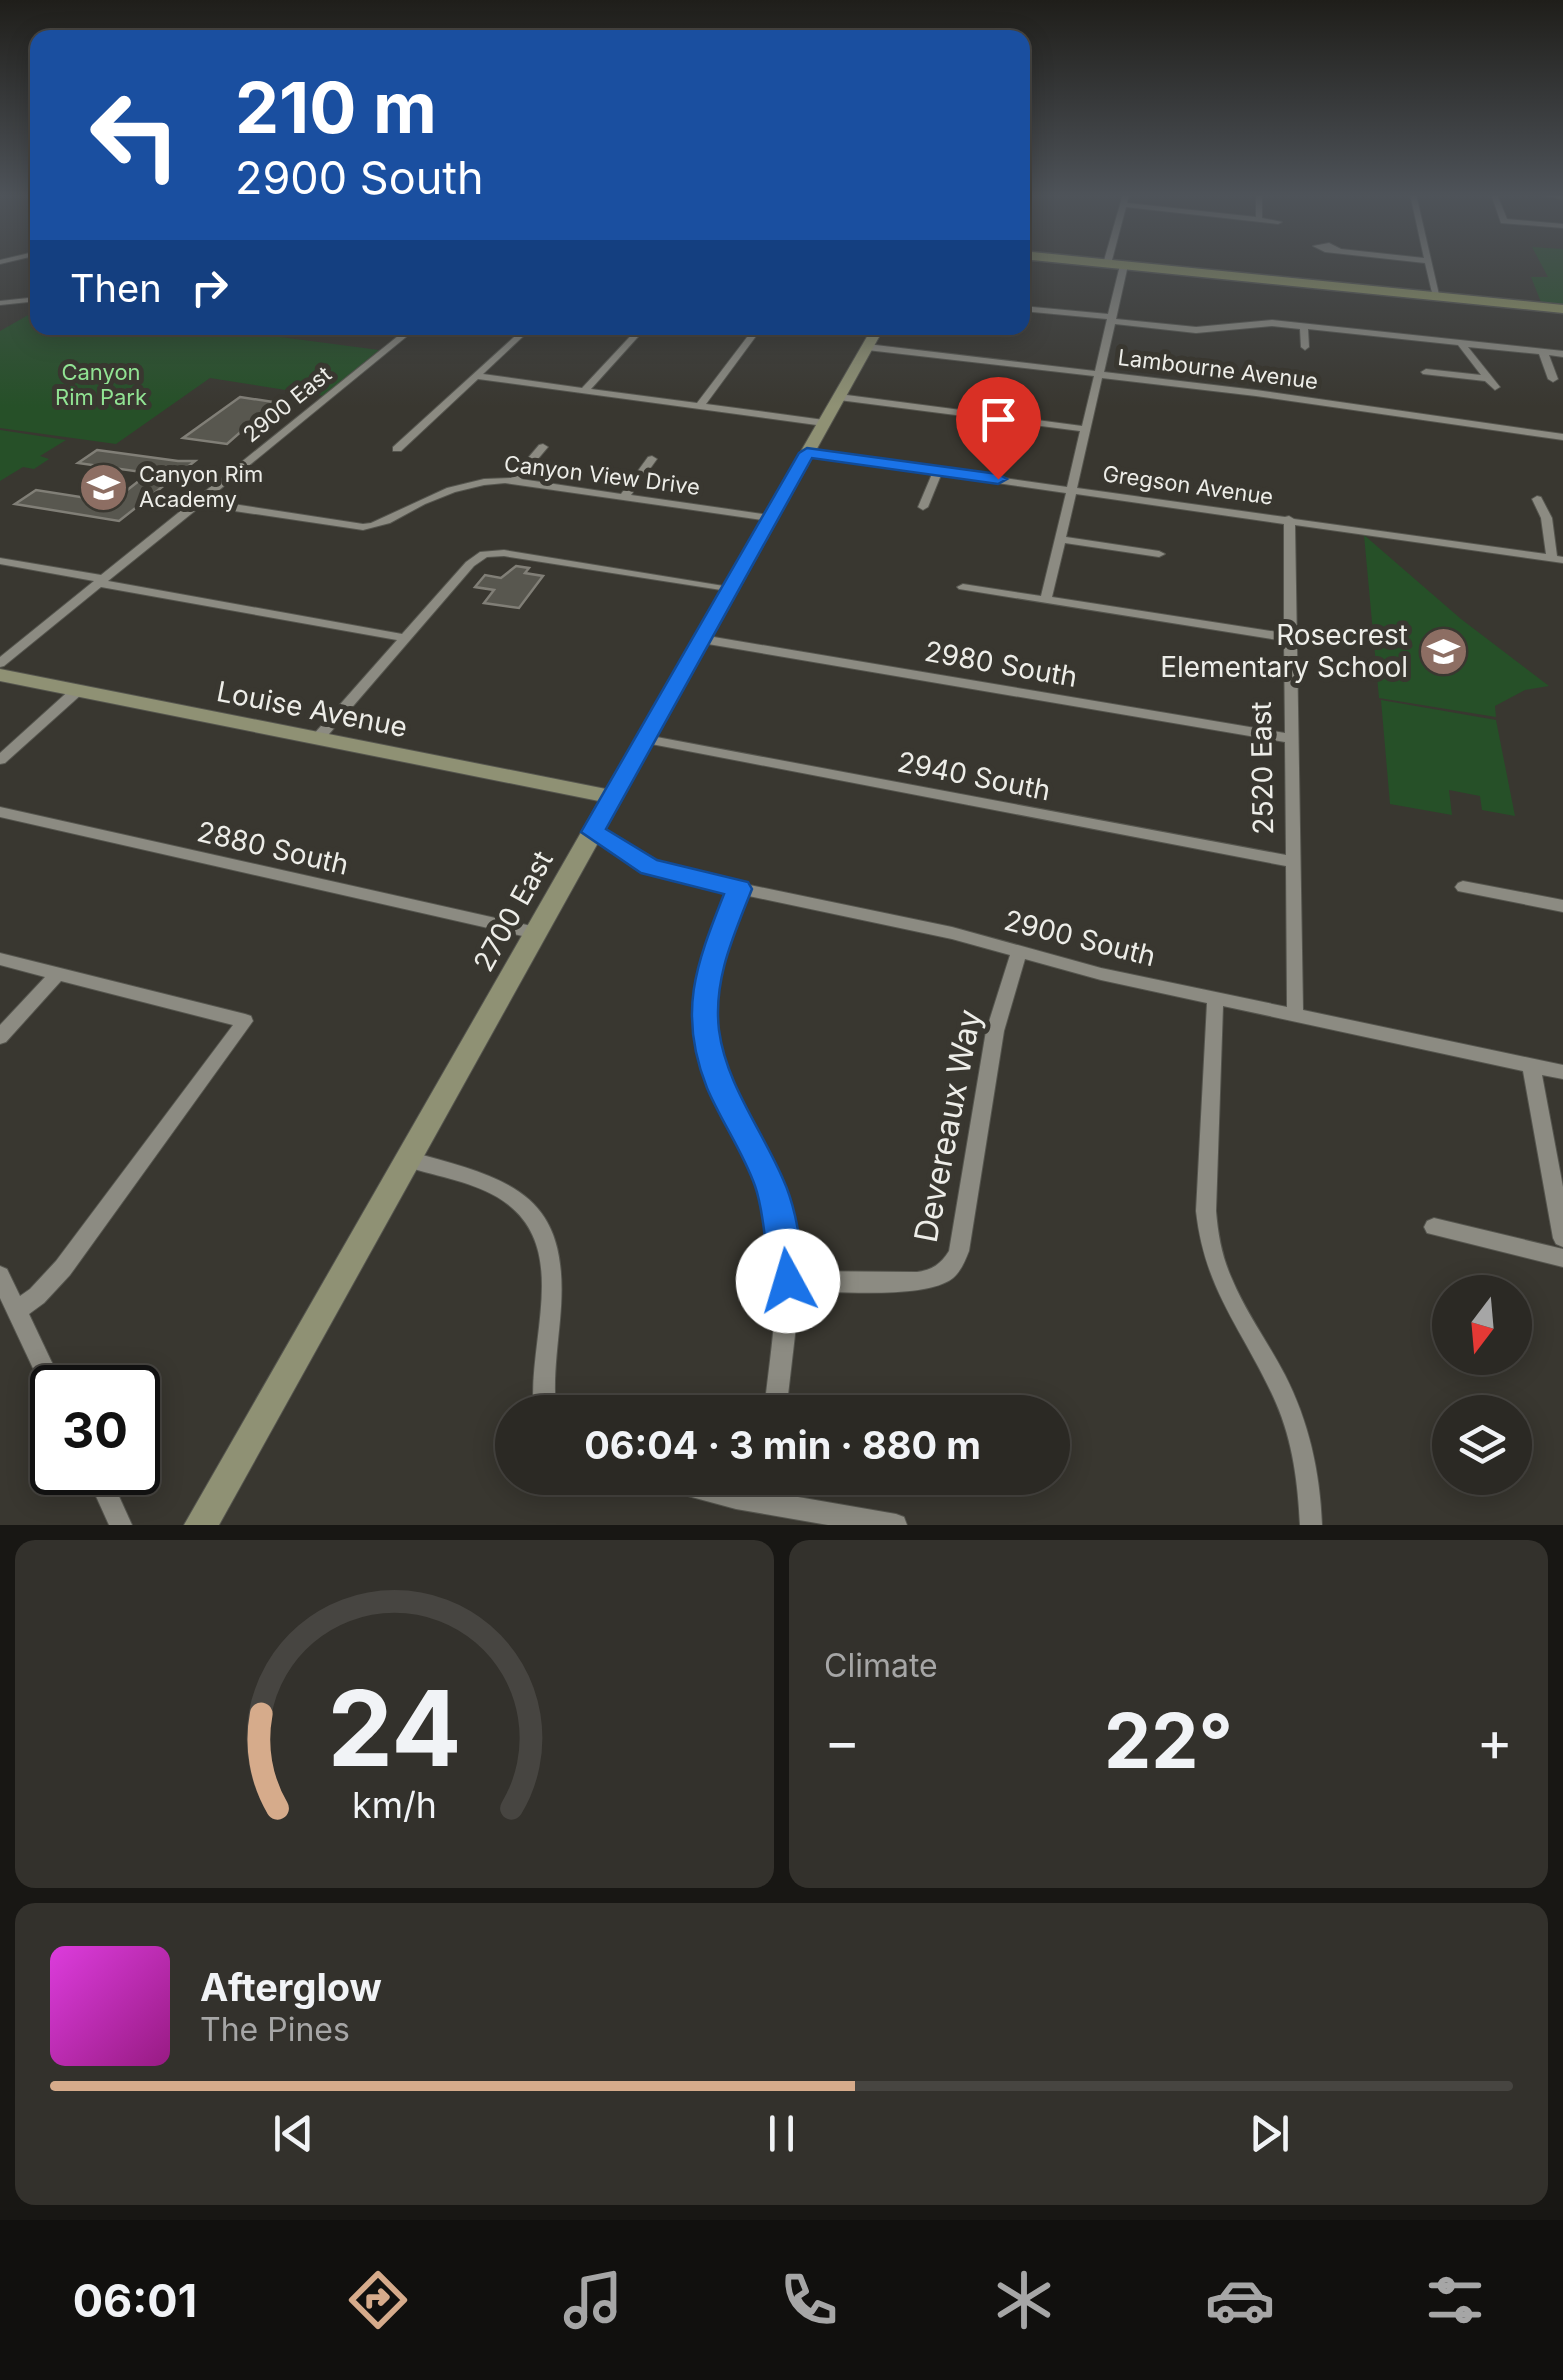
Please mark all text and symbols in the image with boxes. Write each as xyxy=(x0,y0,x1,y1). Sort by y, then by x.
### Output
text: 210 m xyxy=(235,65,437,150)
icon: left xyxy=(70,70,200,200)
text: 2900 South xyxy=(235,150,484,205)
icon: right xyxy=(182,260,237,315)
text: Then xyxy=(70,265,162,311)
street label: Lambourne Avenue xyxy=(1116,344,1320,394)
park label: Canyon Rim Park xyxy=(55,359,147,410)
street label: 2900 East xyxy=(238,361,336,447)
pin xyxy=(956,377,1041,480)
icon: arrive xyxy=(971,392,1026,447)
street label: Canyon View Drive xyxy=(503,450,701,500)
street label: Gregson Avenue xyxy=(1101,460,1275,510)
school or university icon: Canyon Rim Academy xyxy=(78,461,130,513)
place label: Canyon Rim Academy xyxy=(139,461,263,512)
place label: Rosecrest Elementary School xyxy=(1160,618,1408,684)
school or university icon: Rosecrest Elementary School xyxy=(1417,625,1469,677)
street label: 2980 South xyxy=(922,634,1080,694)
street label: Louise Avenue xyxy=(214,674,410,744)
street label: 2520 East xyxy=(1244,701,1280,835)
street label: 2940 South xyxy=(895,745,1053,807)
street label: 2880 South xyxy=(194,814,352,882)
street label: 2700 East xyxy=(466,845,560,977)
street label: 2900 South xyxy=(1001,903,1159,973)
street label: Devereaux Way xyxy=(906,1006,989,1246)
position arrow xyxy=(736,1229,840,1333)
north arrow xyxy=(1432,1275,1532,1375)
map controls xyxy=(1432,1275,1532,1495)
speed limit sign: 30 xyxy=(30,1365,160,1495)
button: layers xyxy=(1432,1395,1532,1495)
text: 06:04 · 3 min · 880 m xyxy=(584,1422,981,1468)
text: Climate xyxy=(824,1646,938,1685)
text: 24 xyxy=(327,1665,462,1791)
text: 22° xyxy=(1104,1695,1233,1786)
text: − xyxy=(824,1708,860,1774)
text: + xyxy=(1477,1708,1513,1774)
text: km/h xyxy=(352,1783,437,1827)
text: Afterglow xyxy=(200,1964,382,2010)
text: The Pines xyxy=(200,2010,350,2049)
icon: previous xyxy=(266,2106,321,2161)
icon: pause xyxy=(754,2106,809,2161)
icon: next xyxy=(1242,2106,1297,2161)
icon: directions xyxy=(343,2265,413,2335)
icon: music xyxy=(558,2265,628,2335)
icon: phone xyxy=(774,2265,844,2335)
icon: climate xyxy=(989,2265,1059,2335)
icon: car xyxy=(1205,2265,1275,2335)
icon: filters xyxy=(1420,2265,1490,2335)
text: 06:01 xyxy=(73,2273,197,2328)

